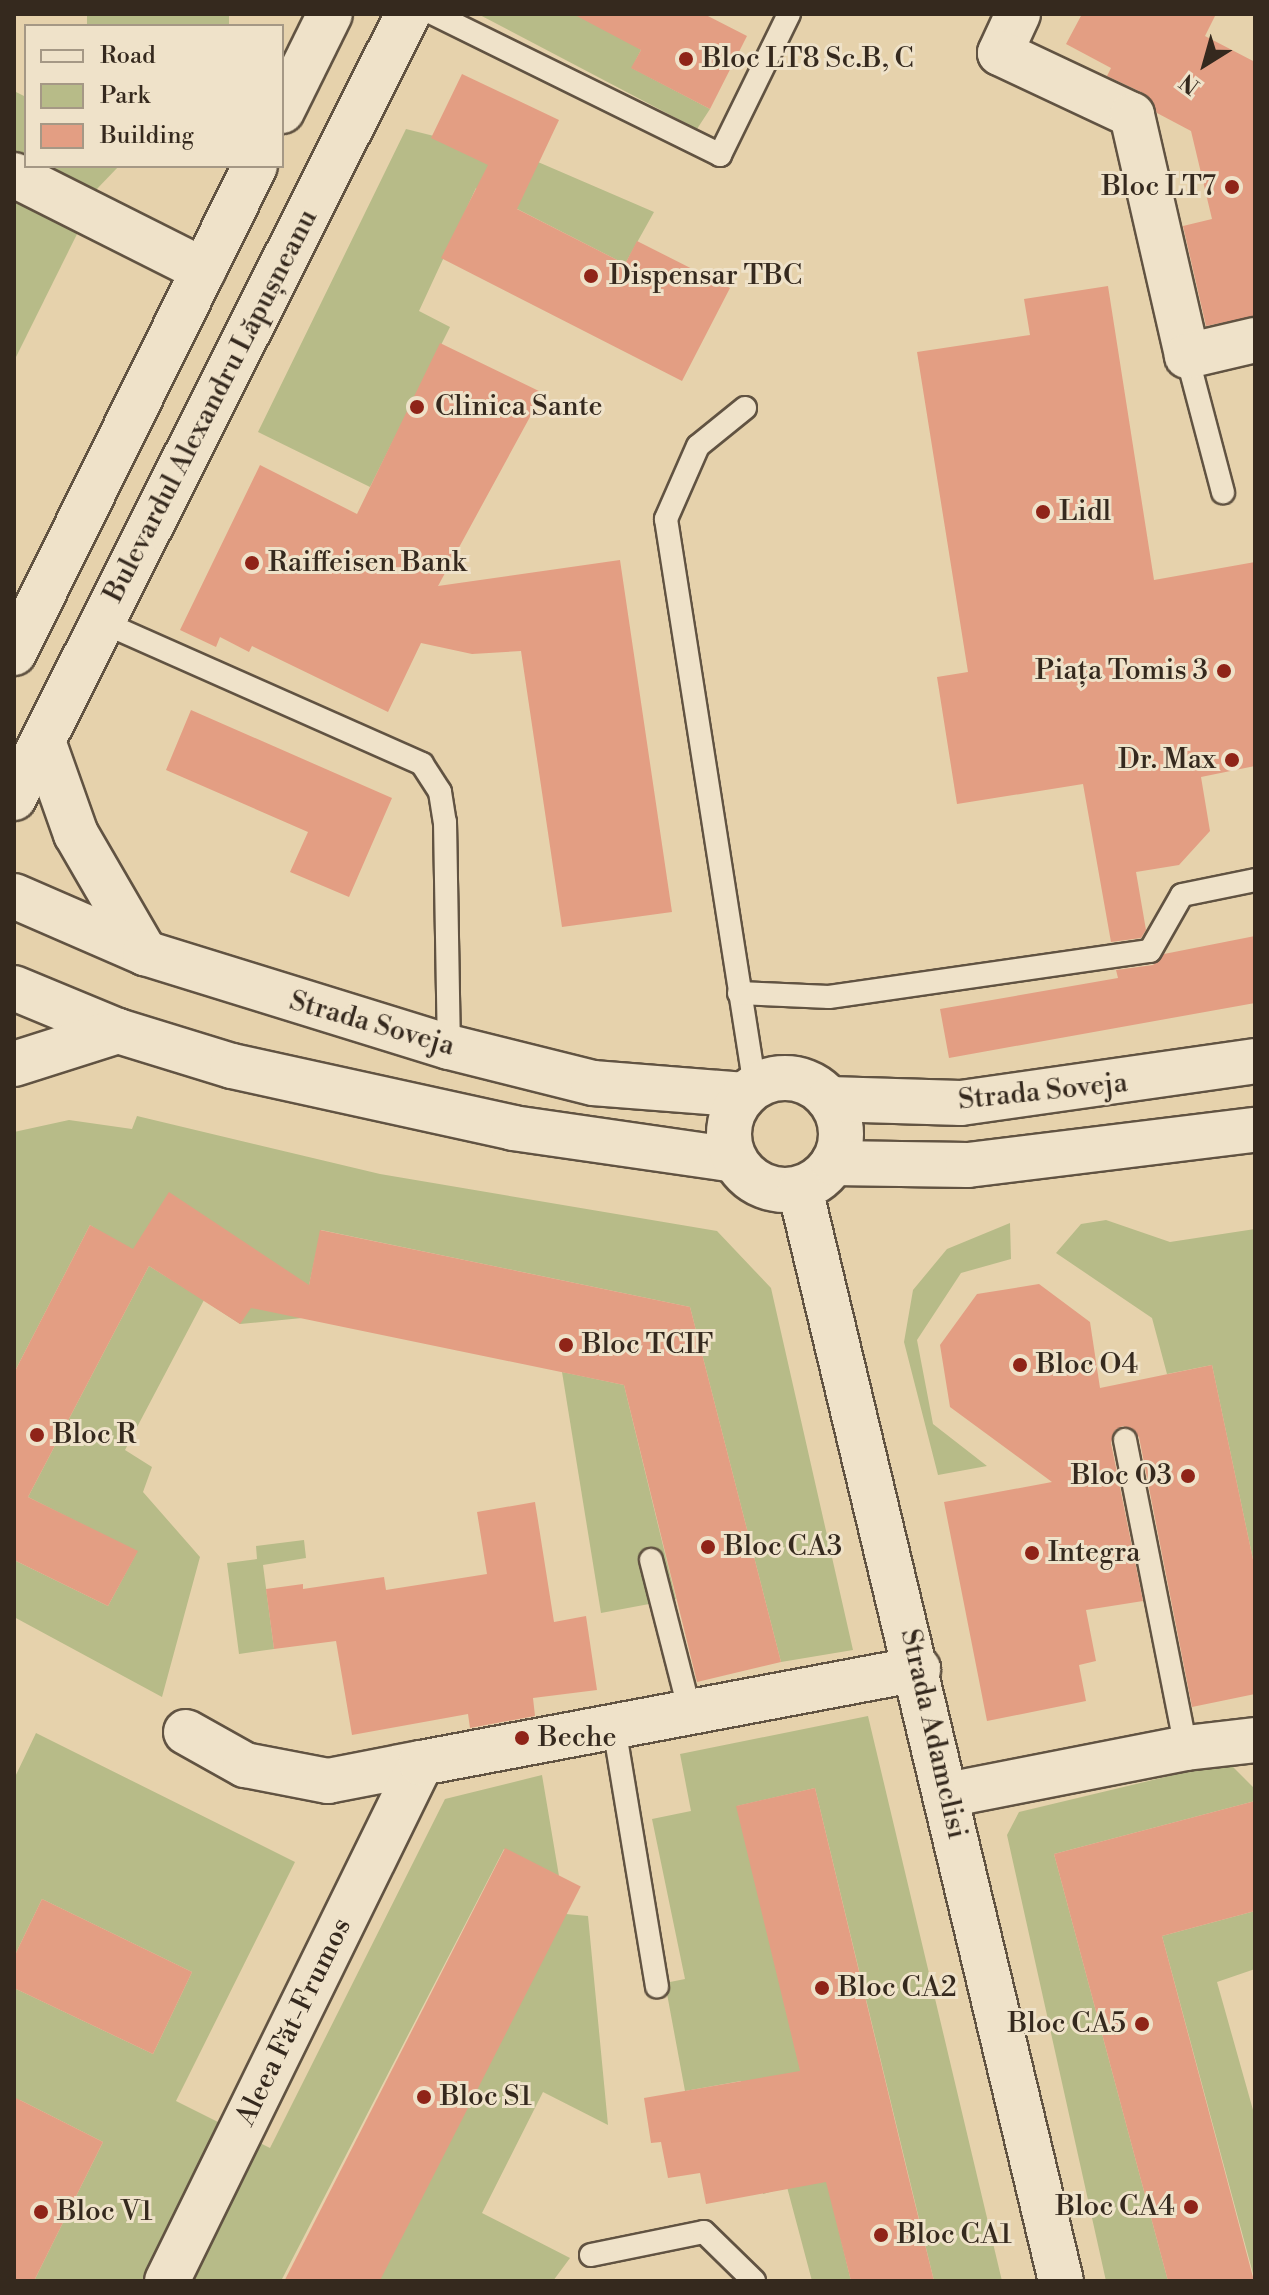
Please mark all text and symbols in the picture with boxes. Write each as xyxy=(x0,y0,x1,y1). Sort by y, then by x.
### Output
legend xyxy=(24,24,284,168)
north arrow xyxy=(1165,24,1245,104)
text: Road xyxy=(100,41,156,71)
place label: Bloc LT8 Sc.B, C xyxy=(702,42,914,76)
marker: Bloc LT8 Sc.B, C xyxy=(677,50,695,68)
text: N xyxy=(1175,68,1205,100)
text: Park xyxy=(100,81,150,111)
text: Building xyxy=(100,121,194,151)
place label: Bloc LT7 xyxy=(1101,170,1216,204)
marker: Bloc LT7 xyxy=(1223,178,1241,196)
street label: Bulevardul Alexandru Lăpușneanu xyxy=(97,204,325,608)
place label: Dispensar TBC xyxy=(609,259,802,293)
marker: Dispensar TBC xyxy=(580,265,602,287)
place label: Clinica Sante xyxy=(435,390,603,424)
marker: Clinica Sante xyxy=(406,396,428,418)
place label: Lidl xyxy=(1059,495,1111,529)
marker: Lidl xyxy=(1034,503,1052,521)
place label: Raiffeisen Bank xyxy=(268,546,466,580)
marker: Raiffeisen Bank xyxy=(243,554,261,572)
place label: Piața Tomis 3 xyxy=(1035,654,1208,688)
marker: Piața Tomis 3 xyxy=(1215,662,1233,680)
place label: Dr. Max xyxy=(1118,743,1216,777)
marker: Dr. Max xyxy=(1223,751,1241,769)
street label: Strada Soveja xyxy=(286,984,458,1064)
street label: Strada Soveja xyxy=(957,1066,1129,1118)
place label: Bloc TCIF xyxy=(582,1328,714,1362)
marker: Bloc TCIF xyxy=(557,1336,575,1354)
place label: Bloc O4 xyxy=(1036,1348,1138,1382)
marker: Bloc O4 xyxy=(1011,1356,1029,1374)
place label: Bloc R xyxy=(53,1418,136,1452)
marker: Bloc R xyxy=(28,1426,46,1444)
place label: Bloc O3 xyxy=(1071,1459,1172,1493)
marker: Bloc O3 xyxy=(1179,1467,1197,1485)
place label: Bloc CA3 xyxy=(724,1530,842,1564)
place label: Integra xyxy=(1048,1536,1140,1570)
marker: Bloc CA3 xyxy=(699,1538,717,1556)
marker: Integra xyxy=(1023,1544,1041,1562)
street label: Strada Adamclisi xyxy=(893,1626,973,1842)
place label: Beche xyxy=(538,1721,617,1755)
marker: Beche xyxy=(513,1729,531,1747)
street label: Aleea Făt-Frumos xyxy=(229,1913,359,2131)
place label: Bloc CA2 xyxy=(838,1971,957,2005)
marker: Bloc CA2 xyxy=(813,1979,831,1997)
place label: Bloc CA5 xyxy=(1008,2007,1126,2041)
marker: Bloc CA5 xyxy=(1133,2015,1151,2033)
place label: Bloc S1 xyxy=(440,2080,532,2114)
marker: Bloc S1 xyxy=(415,2088,433,2106)
place label: Bloc CA4 xyxy=(1055,2190,1175,2224)
place label: Bloc V1 xyxy=(57,2195,153,2229)
marker: Bloc CA4 xyxy=(1182,2198,1200,2216)
marker: Bloc V1 xyxy=(32,2203,50,2221)
place label: Bloc CA1 xyxy=(897,2218,1012,2252)
marker: Bloc CA1 xyxy=(872,2226,890,2244)

